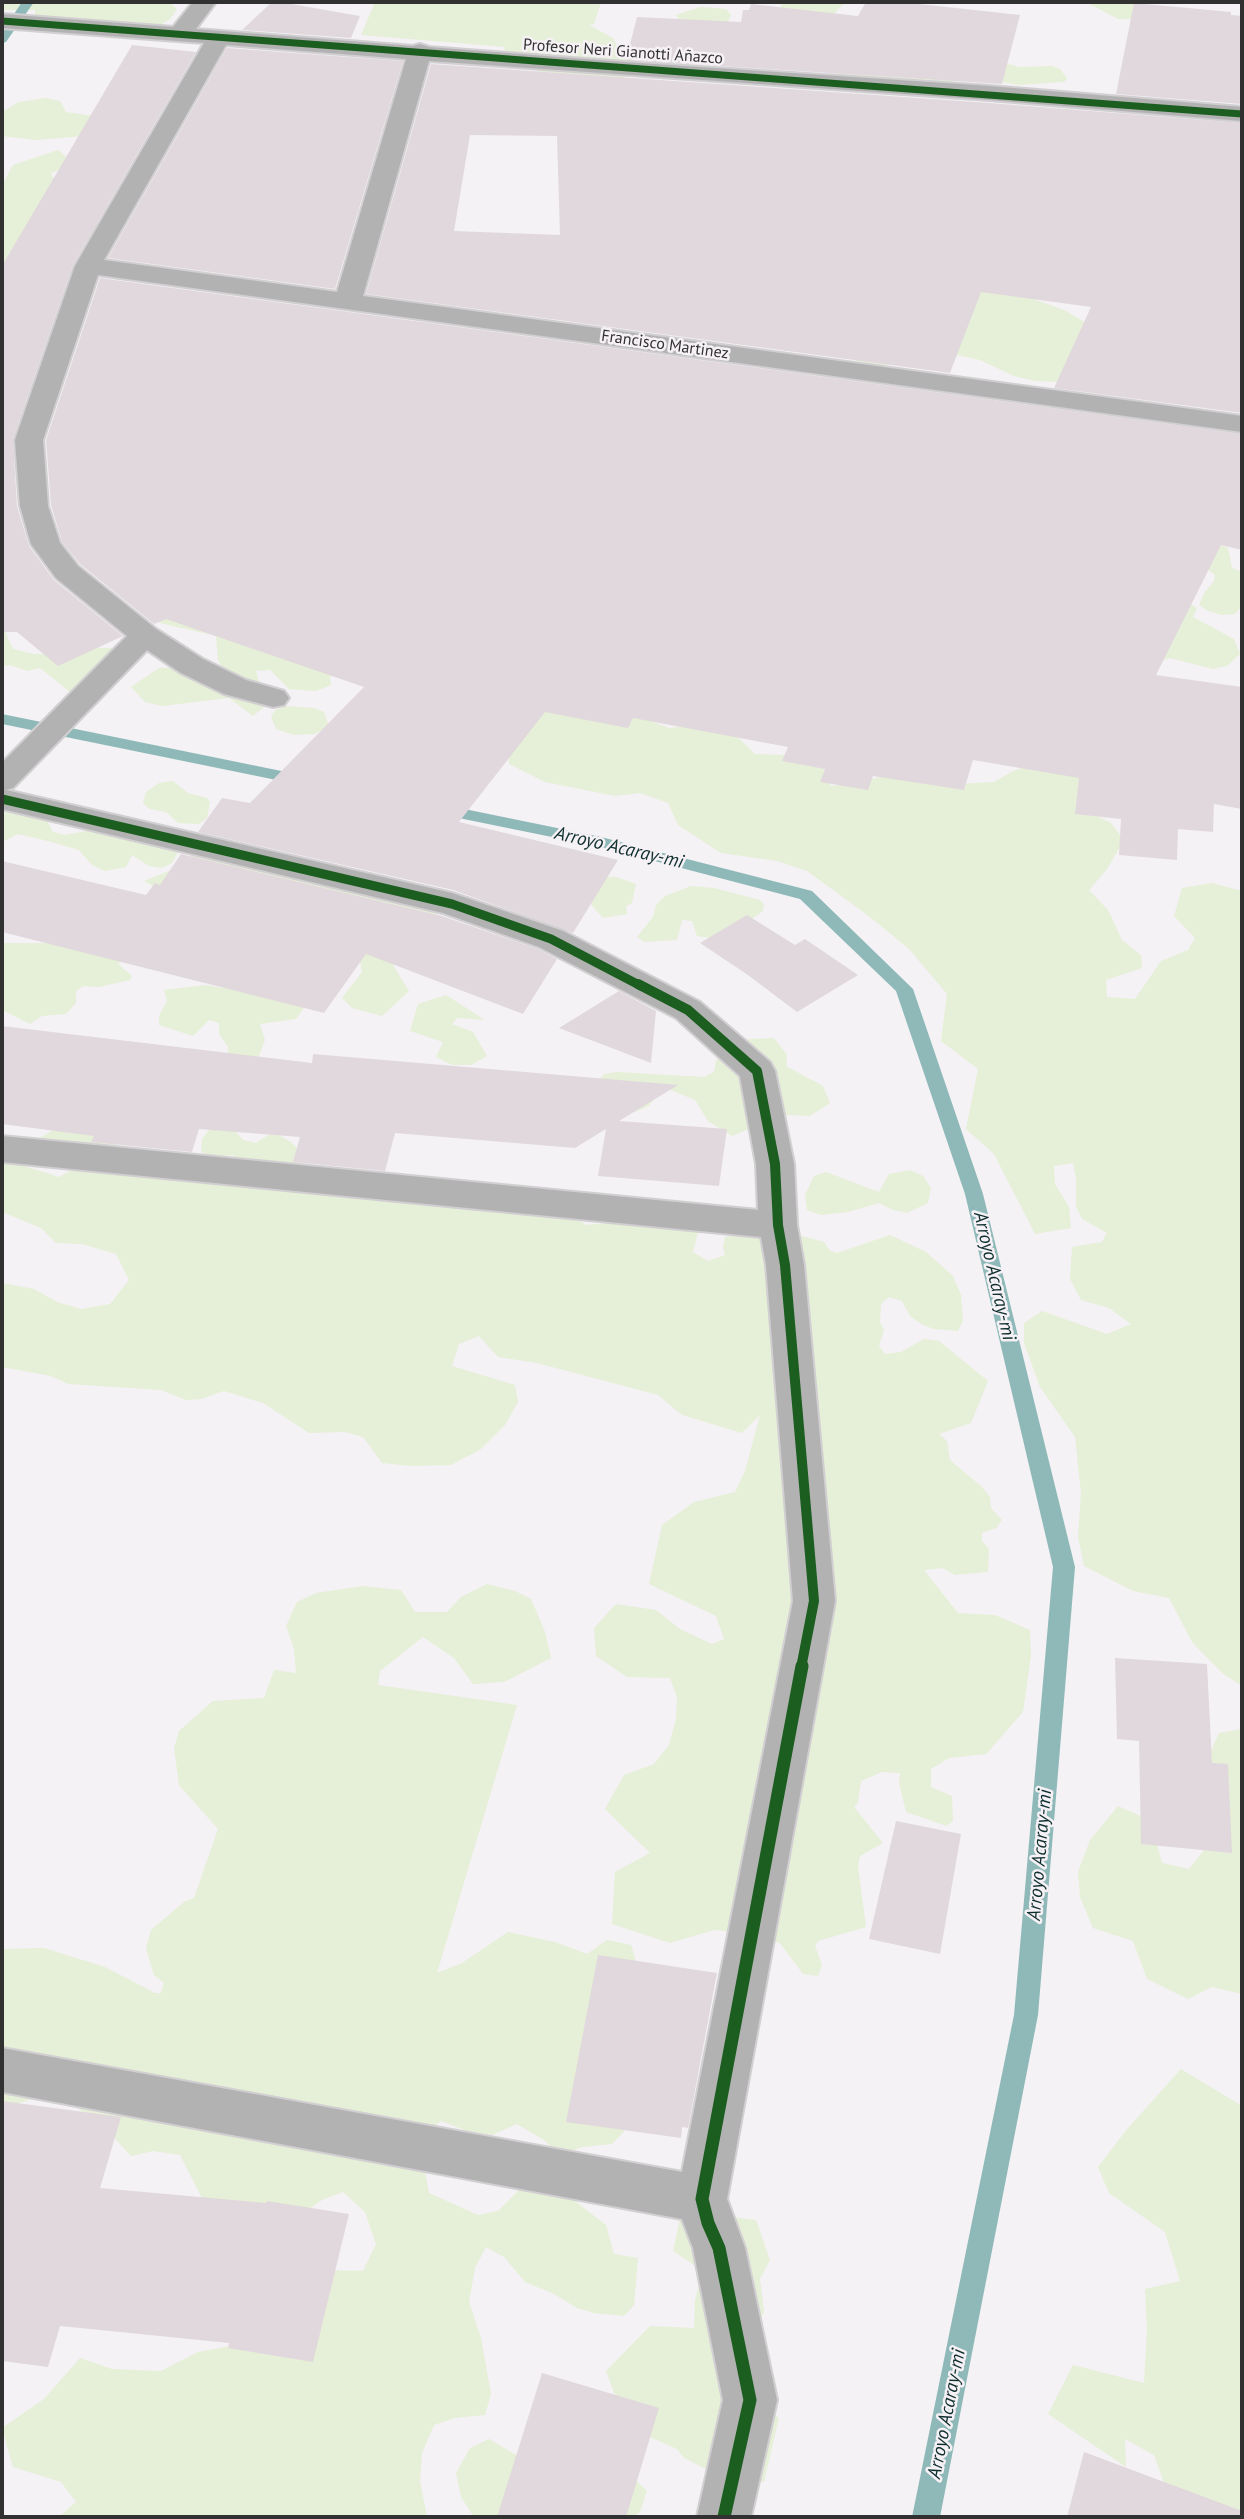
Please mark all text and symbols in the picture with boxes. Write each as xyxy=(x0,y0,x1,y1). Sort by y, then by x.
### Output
street label: Profesor Neri Gianotti Añazco xyxy=(522,35,724,69)
street label: Francisco Martinez xyxy=(600,327,730,363)
water label: Arroyo Acaray-mi xyxy=(552,822,686,874)
water label: Arroyo Acaray-mi xyxy=(968,1209,1020,1343)
water label: Arroyo Acaray-mi xyxy=(1023,1788,1057,1922)
water label: Arroyo Acaray-mi xyxy=(923,2347,971,2481)

